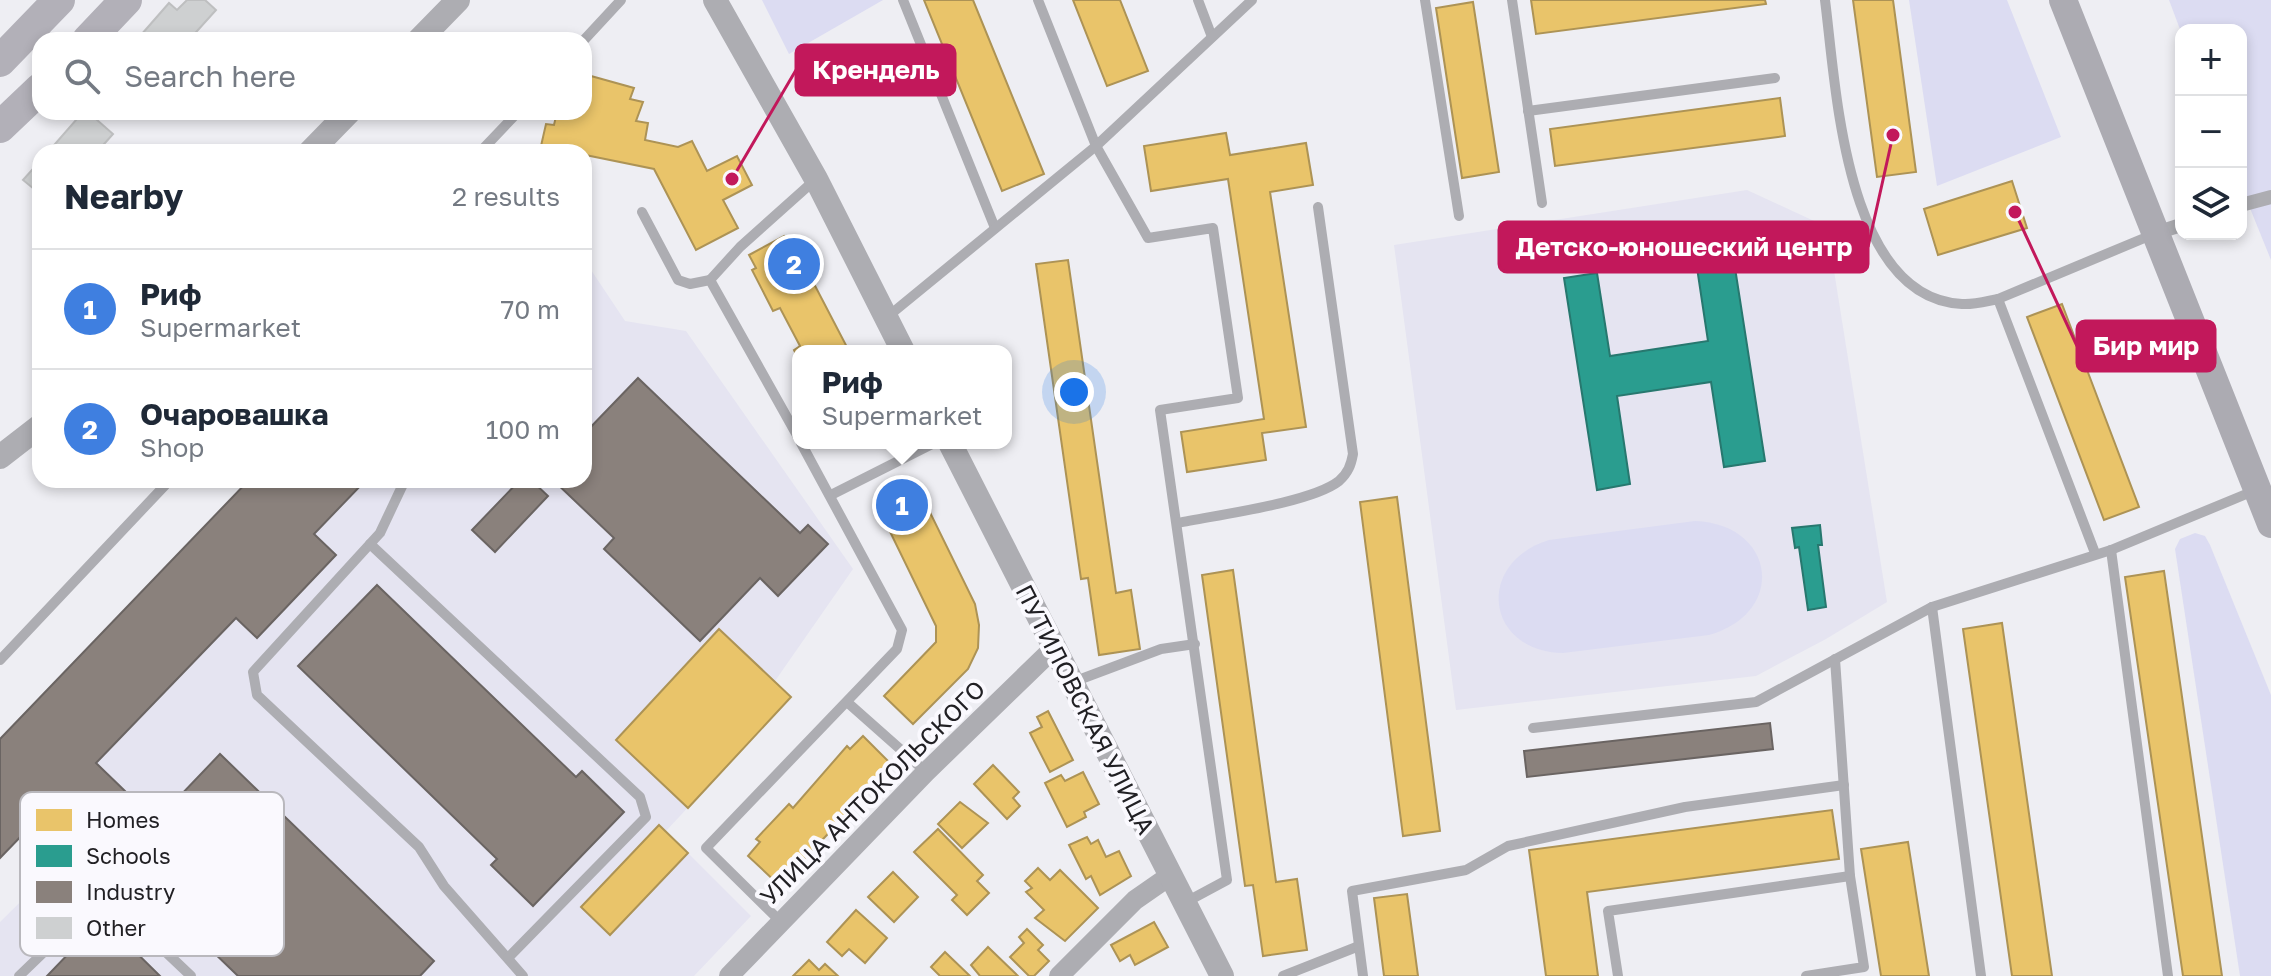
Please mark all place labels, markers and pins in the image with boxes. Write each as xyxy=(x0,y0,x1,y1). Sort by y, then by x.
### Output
callout: Крендель xyxy=(796,45,955,95)
callout: Детско-юношеский центр xyxy=(1499,222,1868,272)
pin: 2 xyxy=(768,234,820,294)
callout: Бир мир xyxy=(2077,321,2215,371)
pin: 1 xyxy=(876,475,928,535)

